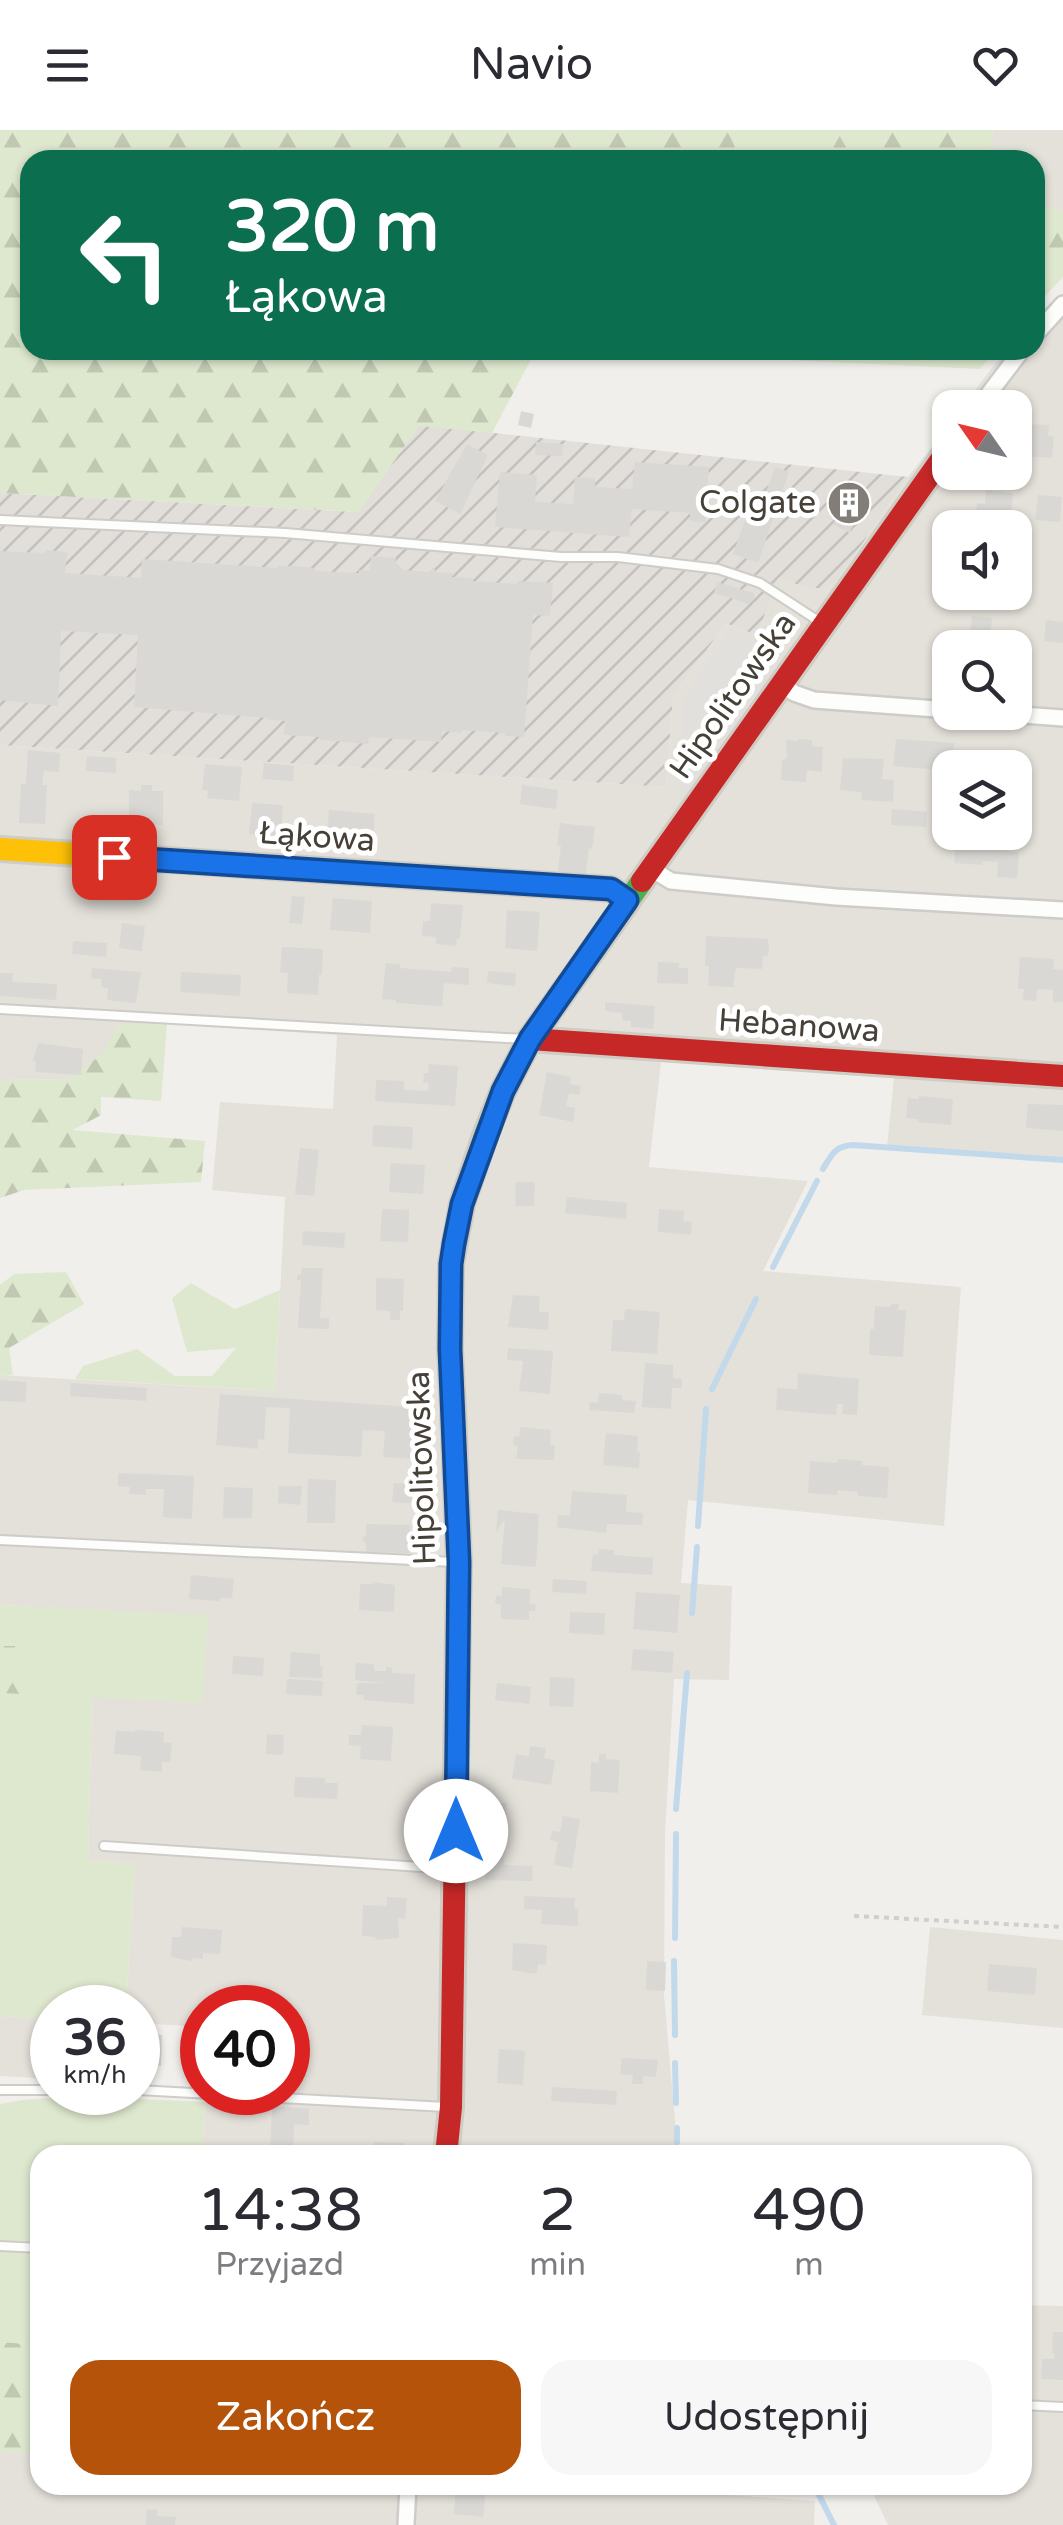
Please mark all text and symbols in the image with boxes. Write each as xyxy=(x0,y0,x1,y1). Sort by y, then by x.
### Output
icon: menu xyxy=(40,38,95,93)
text: Navio xyxy=(470,38,593,92)
icon: heart xyxy=(968,38,1023,93)
text: 320 m xyxy=(225,186,439,270)
icon: left xyxy=(60,190,190,320)
text: Łąkowa xyxy=(225,271,388,325)
north arrow xyxy=(932,390,1032,490)
map controls xyxy=(932,390,1032,850)
building icon: Colgate xyxy=(826,480,872,526)
place label: Colgate xyxy=(699,484,816,522)
button: sound xyxy=(932,510,1032,610)
street label: Hipolitowska xyxy=(662,605,804,787)
button: search xyxy=(932,630,1032,730)
button: layers xyxy=(932,750,1032,850)
street label: Łąkowa xyxy=(258,814,376,860)
pin xyxy=(72,815,157,900)
icon: arrive xyxy=(87,830,142,885)
street label: Hebanowa xyxy=(717,1001,881,1051)
street label: Hipolitowska xyxy=(400,1370,444,1566)
position arrow xyxy=(404,1779,508,1883)
speed limit sign: 40 xyxy=(180,1985,310,2115)
text: 36 xyxy=(64,2008,126,2068)
text: km/h xyxy=(64,2060,126,2090)
text: 14:38 xyxy=(196,2175,363,2247)
text: 2 xyxy=(539,2175,576,2247)
text: 490 xyxy=(752,2175,866,2247)
text: Przyjazd xyxy=(215,2246,344,2284)
text: min xyxy=(529,2246,586,2284)
text: m xyxy=(794,2246,824,2284)
button: Zakończ xyxy=(70,2360,521,2475)
button: Udostępnij xyxy=(541,2360,992,2475)

